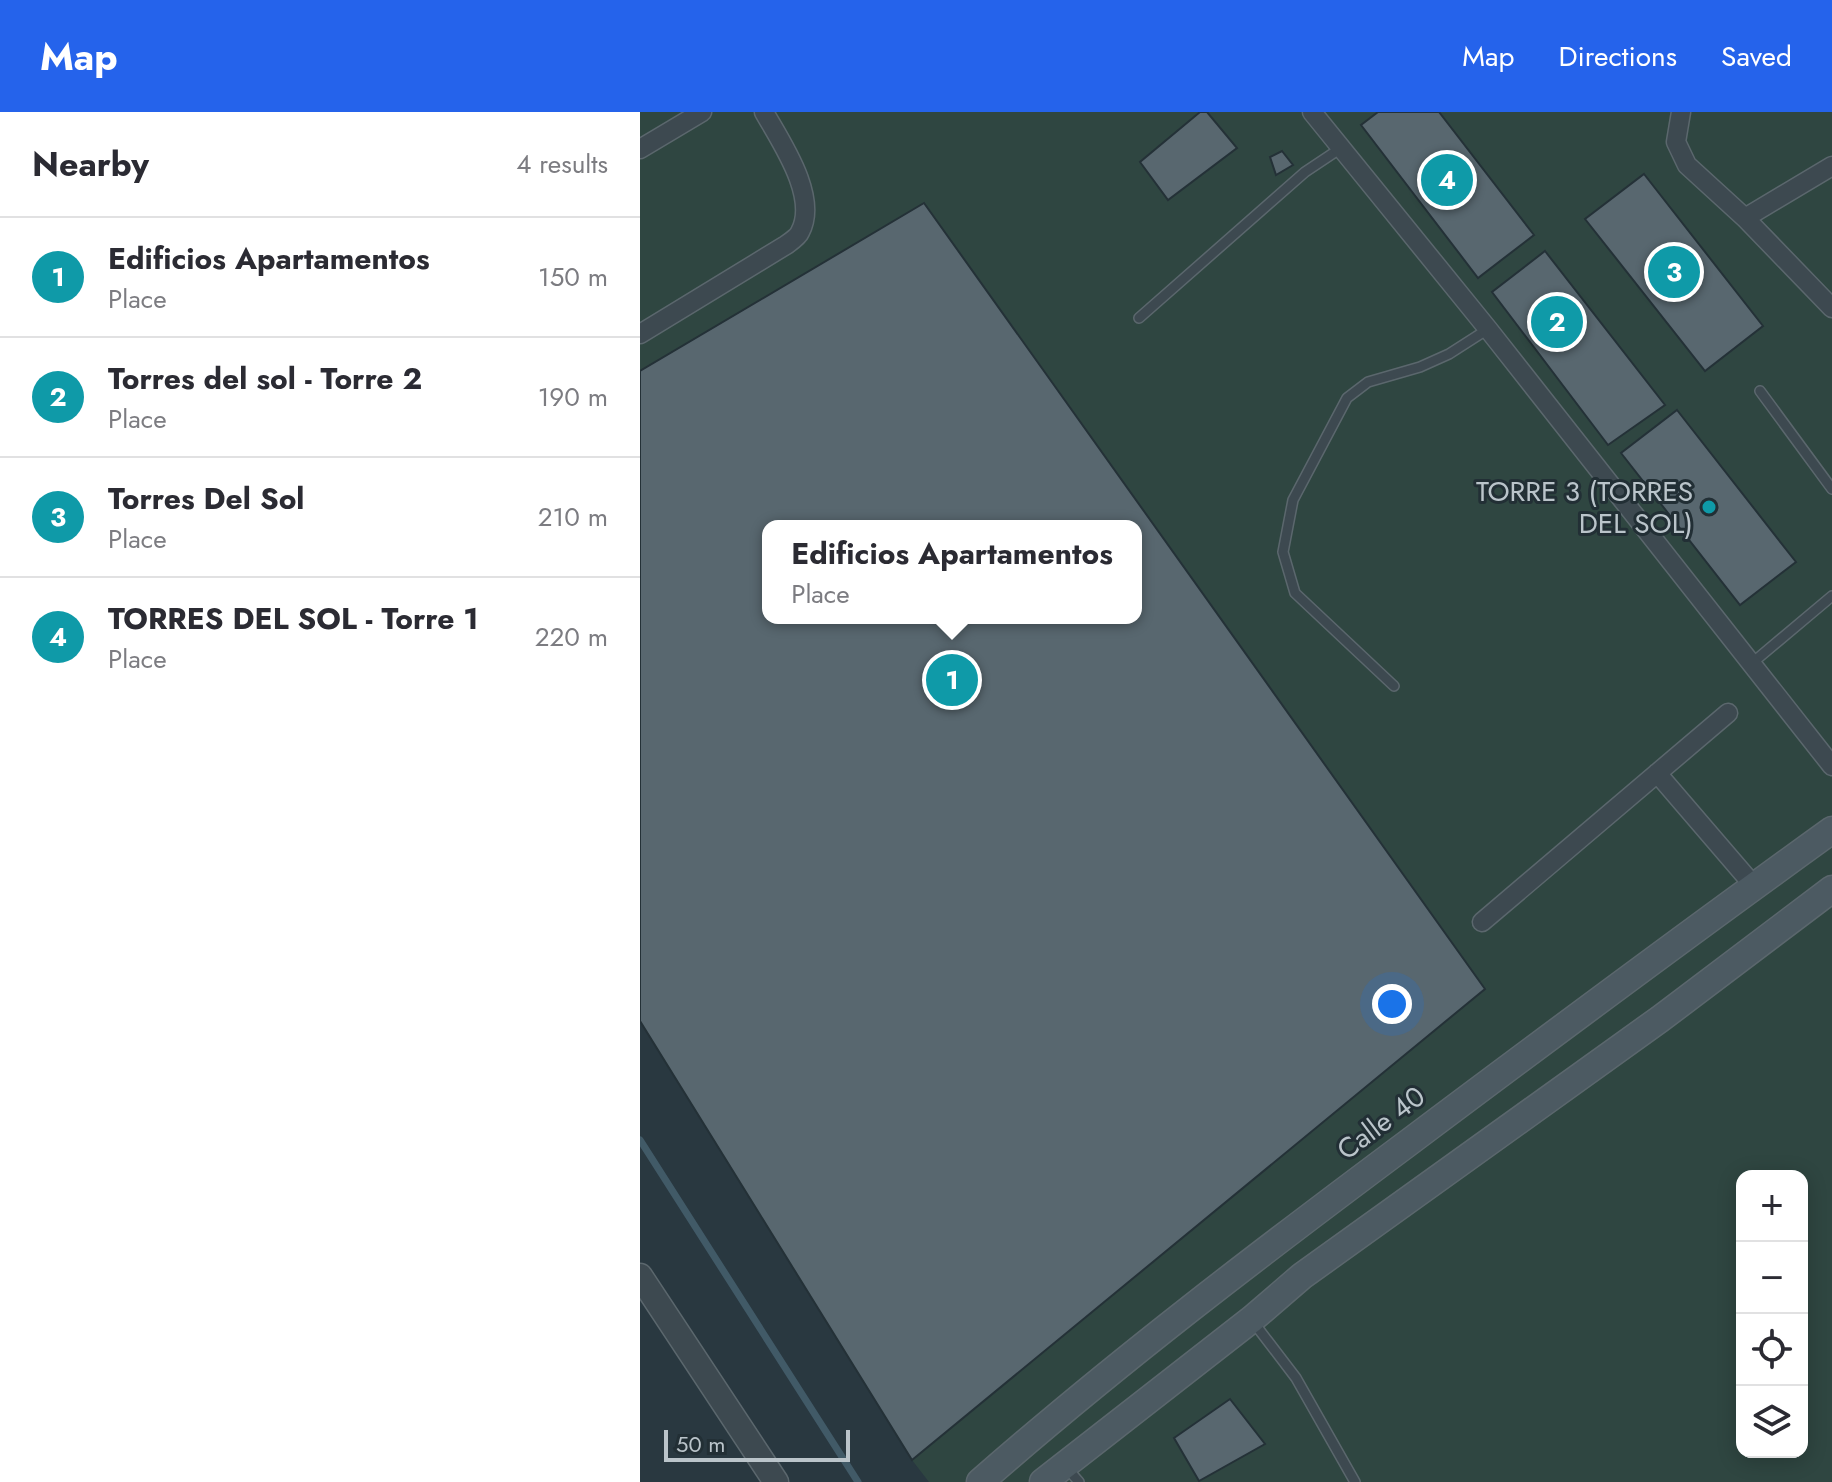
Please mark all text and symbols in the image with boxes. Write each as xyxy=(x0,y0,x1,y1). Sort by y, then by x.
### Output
text: Map xyxy=(40,29,118,84)
text: Map xyxy=(1462,36,1514,77)
text: Directions xyxy=(1558,36,1677,77)
text: Saved xyxy=(1721,36,1792,77)
text: Nearby xyxy=(32,140,149,189)
text: 4 results xyxy=(516,145,608,183)
pin: 4 xyxy=(1421,150,1473,210)
text: Edificios Apartamentos xyxy=(108,237,430,280)
pin: 3 xyxy=(1648,242,1700,302)
text: 1 xyxy=(51,258,65,296)
text: 150 m xyxy=(538,258,608,296)
text: Place xyxy=(108,280,167,318)
pin: 2 xyxy=(1531,292,1583,352)
text: Torres del sol - Torre 2 xyxy=(108,357,422,400)
text: 2 xyxy=(49,378,67,416)
text: 190 m xyxy=(538,378,608,416)
text: Place xyxy=(108,400,167,438)
place label: TORRE 3 (TORRES DEL SOL) xyxy=(1476,471,1693,544)
text: Torres Del Sol xyxy=(108,477,304,520)
text: 3 xyxy=(50,498,66,536)
text: 210 m xyxy=(538,498,608,536)
marker: TORRE 3 (TORRES DEL SOL) xyxy=(1700,498,1718,516)
text: Place xyxy=(108,520,167,558)
popup xyxy=(762,520,1142,624)
text: Edificios Apartamentos xyxy=(791,532,1113,575)
text: Place xyxy=(791,575,850,613)
text: TORRES DEL SOL - Torre 1 xyxy=(108,597,479,640)
text: 4 xyxy=(49,618,67,656)
text: 220 m xyxy=(535,618,608,656)
text: Place xyxy=(108,640,167,678)
pin: 1 xyxy=(926,650,978,710)
your location xyxy=(1372,984,1412,1024)
street label: Calle 40 xyxy=(1328,1076,1434,1170)
map controls xyxy=(1736,1170,1808,1458)
button: + xyxy=(1736,1170,1808,1242)
button: − xyxy=(1736,1242,1808,1314)
button: locate xyxy=(1736,1314,1808,1386)
button: layers xyxy=(1736,1386,1808,1458)
scale bar xyxy=(664,1426,850,1462)
text: 50 m xyxy=(676,1428,725,1460)

